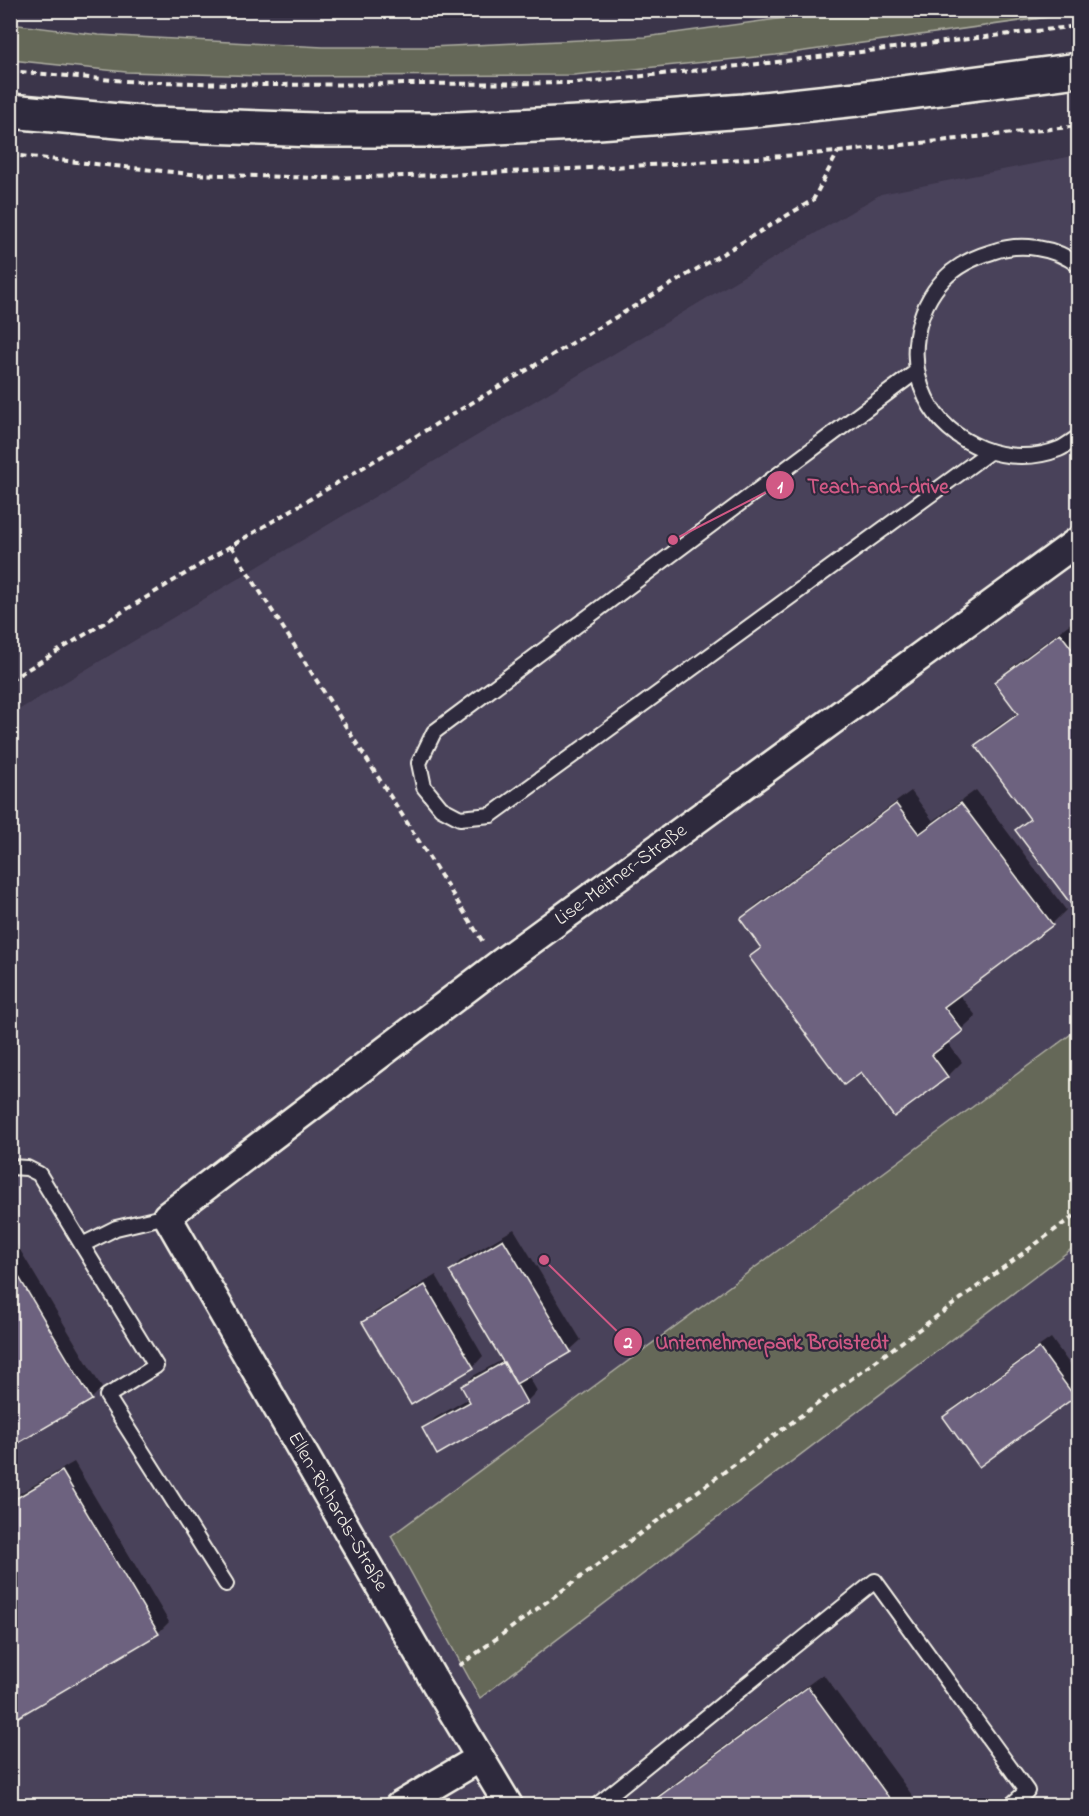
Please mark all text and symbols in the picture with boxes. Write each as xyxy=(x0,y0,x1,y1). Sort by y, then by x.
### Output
callout: Teach-and-drive xyxy=(765,466,961,505)
text: Teach-and-drive xyxy=(807,473,949,503)
text: 1 xyxy=(777,475,783,501)
street label: Lise-Meitner-Straße xyxy=(549,817,693,933)
callout: Unternehmerpark Broistedt xyxy=(613,1322,900,1361)
text: Unternehmerpark Broistedt xyxy=(655,1329,890,1359)
text: 2 xyxy=(623,1331,633,1357)
street label: Ellen-Richards-Straße xyxy=(279,1427,395,1597)

